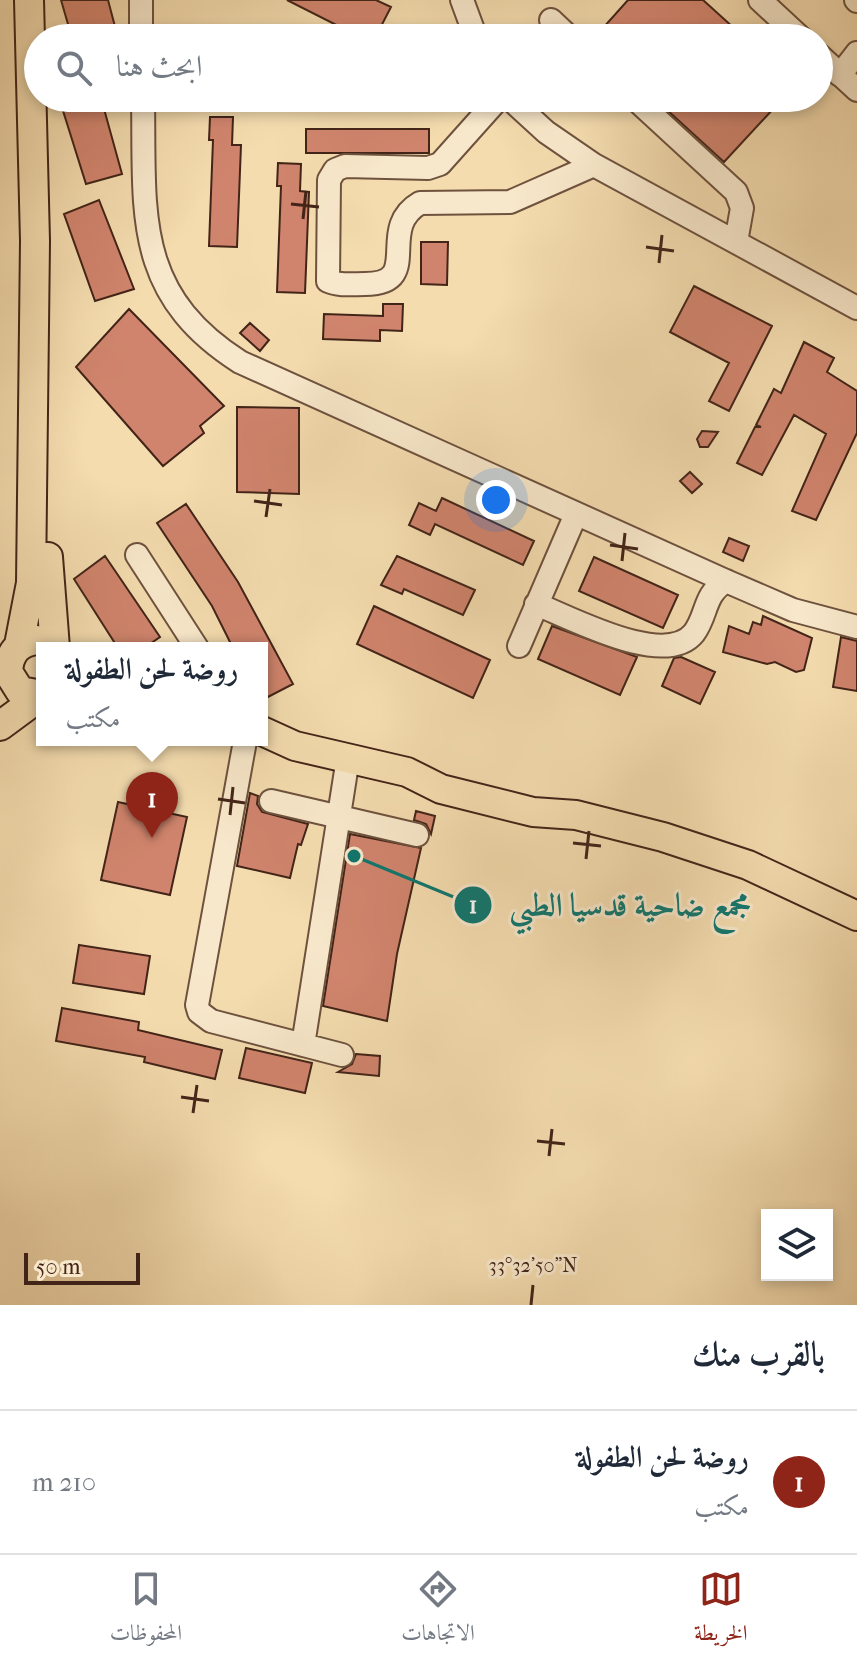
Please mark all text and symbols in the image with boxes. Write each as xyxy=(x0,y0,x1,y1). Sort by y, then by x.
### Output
search box xyxy=(24,24,833,112)
icon: search xyxy=(52,46,96,90)
text: ابحث هنا xyxy=(116,49,202,84)
your location xyxy=(476,480,516,520)
popup xyxy=(36,642,268,746)
text: روضة لحن الطفولة xyxy=(66,652,238,687)
text: مكتب xyxy=(66,703,120,734)
pin: 1 xyxy=(126,772,178,838)
callout: مجمع ضاحية قدسيا الطبي xyxy=(453,877,767,933)
text: مجمع ضاحية قدسيا الطبي xyxy=(509,887,751,935)
text: 1 xyxy=(469,891,477,919)
map controls xyxy=(761,1209,833,1281)
button: layers xyxy=(761,1209,833,1281)
scale bar xyxy=(24,1249,140,1285)
text: 50 m xyxy=(36,1254,81,1280)
text: 33°32'50"N xyxy=(488,1254,578,1277)
text: بالقرب منك xyxy=(692,1334,825,1374)
text: روضة لحن الطفولة xyxy=(576,1440,749,1475)
text: 210 m xyxy=(32,1467,96,1498)
text: 1 xyxy=(794,1467,804,1498)
text: مكتب xyxy=(694,1491,749,1522)
tab: المحفوظات xyxy=(110,1567,182,1654)
tab: الاتجاهات xyxy=(401,1567,475,1654)
tab: الخريطة xyxy=(694,1567,747,1654)

